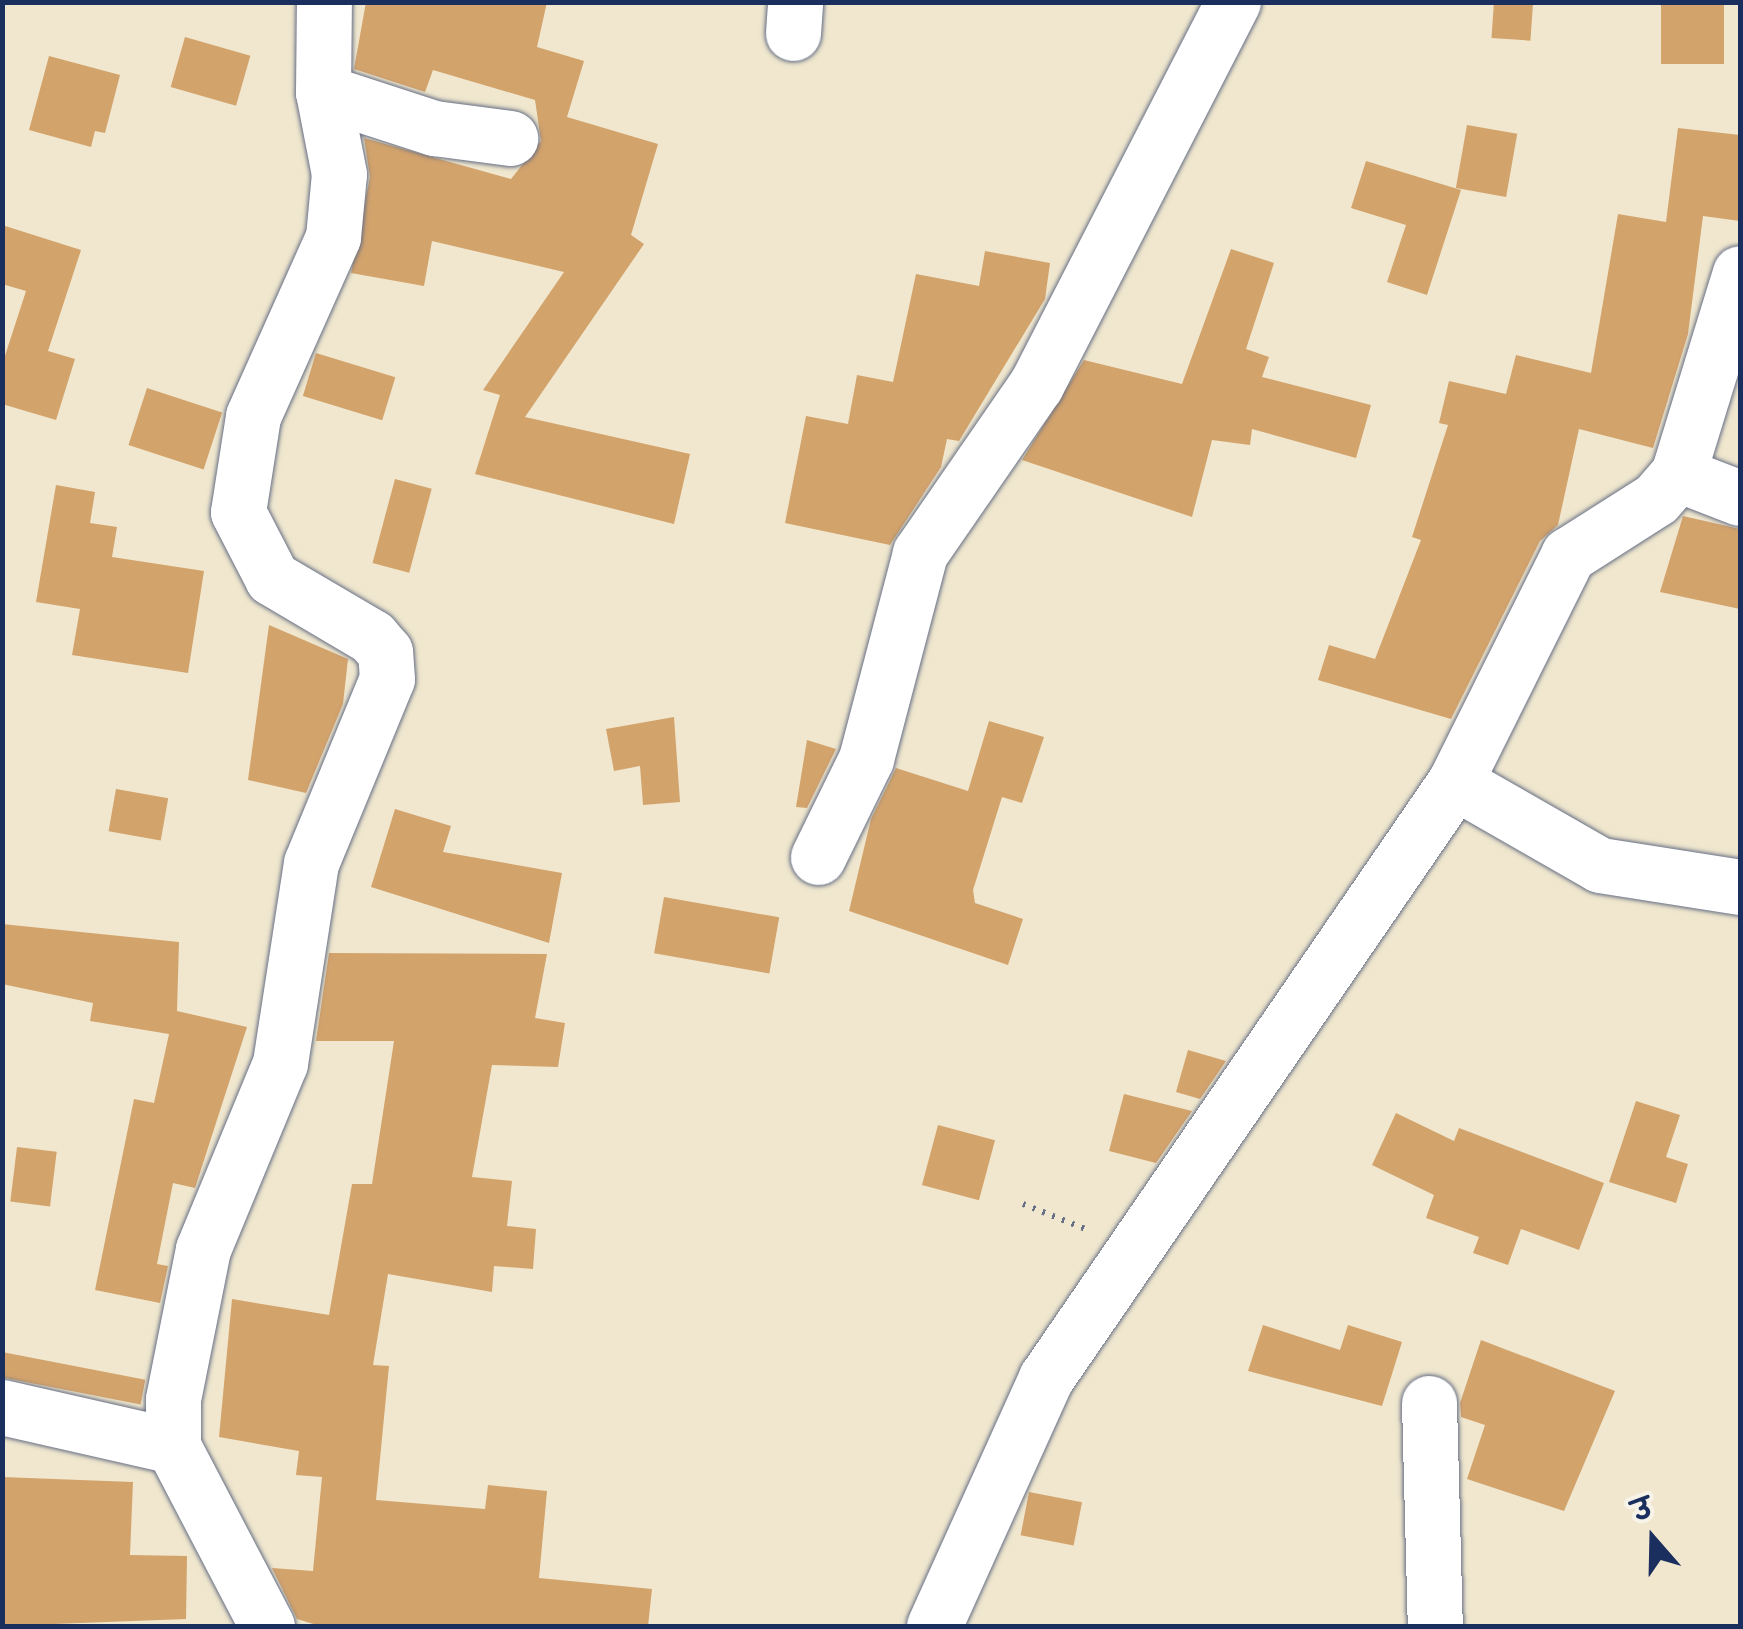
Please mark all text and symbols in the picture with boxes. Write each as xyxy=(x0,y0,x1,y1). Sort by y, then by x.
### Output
north arrow xyxy=(1603,1489,1703,1589)
text: उ xyxy=(1627,1489,1658,1532)

